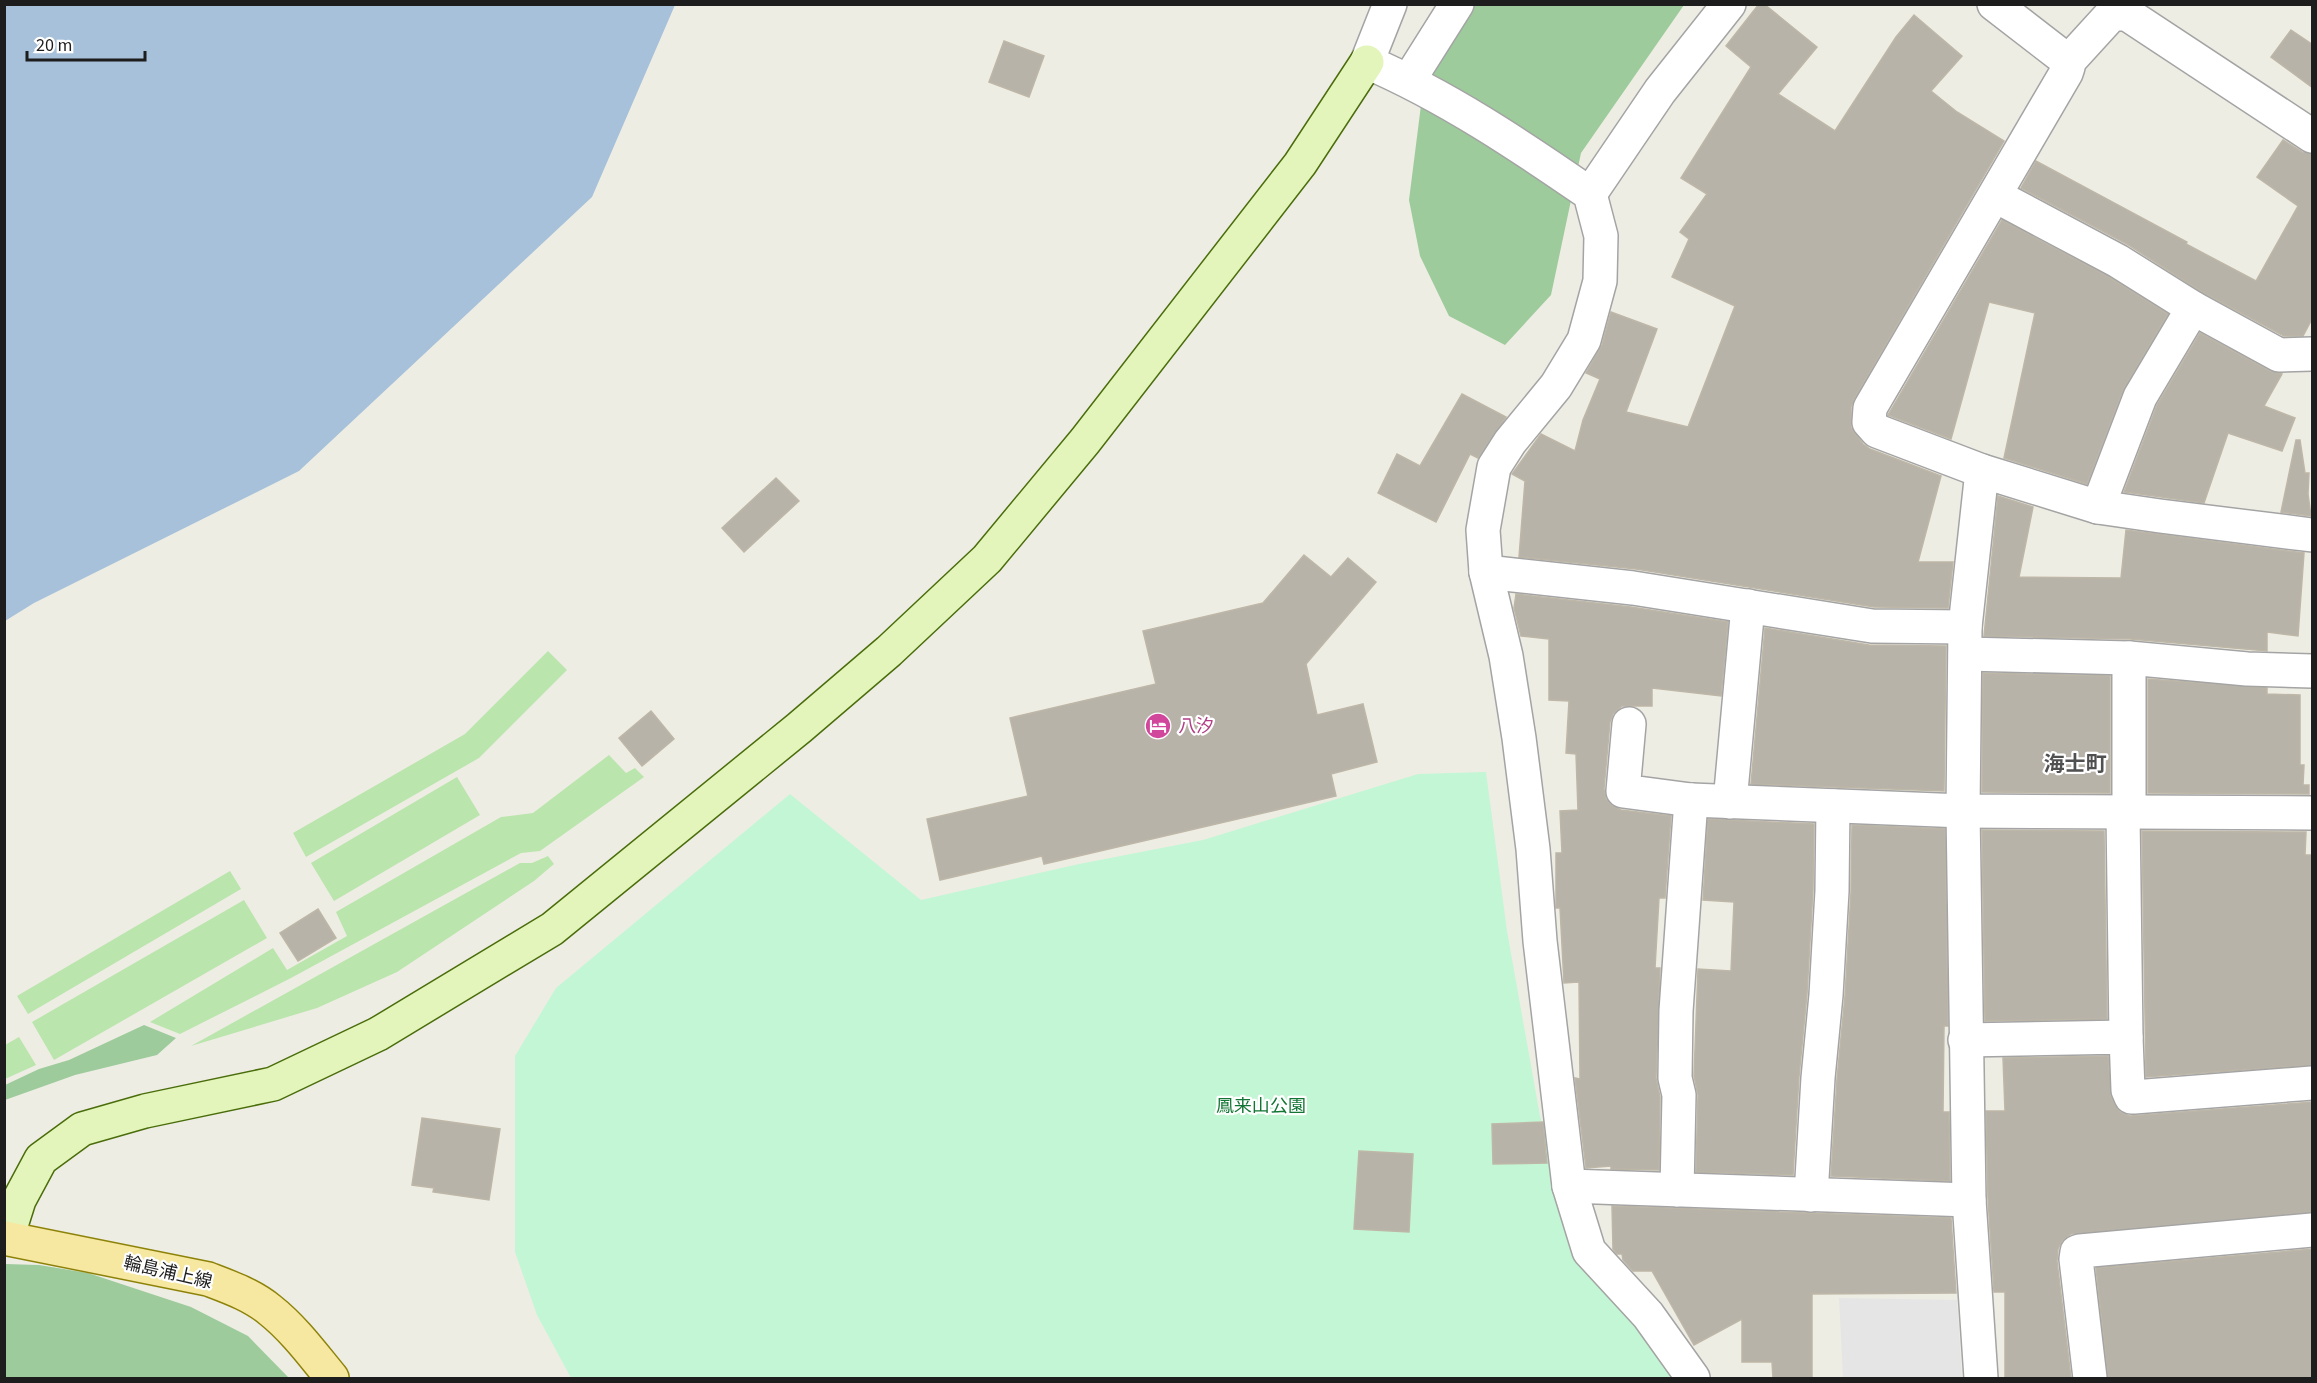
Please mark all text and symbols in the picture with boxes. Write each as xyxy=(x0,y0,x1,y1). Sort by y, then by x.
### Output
scale bar xyxy=(27,24,146,62)
text: 20 m xyxy=(36,33,72,58)
hotel icon: 八汐 xyxy=(1143,711,1173,741)
place label: 八汐 xyxy=(1178,714,1214,739)
district label: 海士町 xyxy=(2044,749,2107,779)
park label: 鳳来山公園 xyxy=(1216,1094,1306,1119)
street label: 輪島浦上線 xyxy=(121,1250,215,1295)

